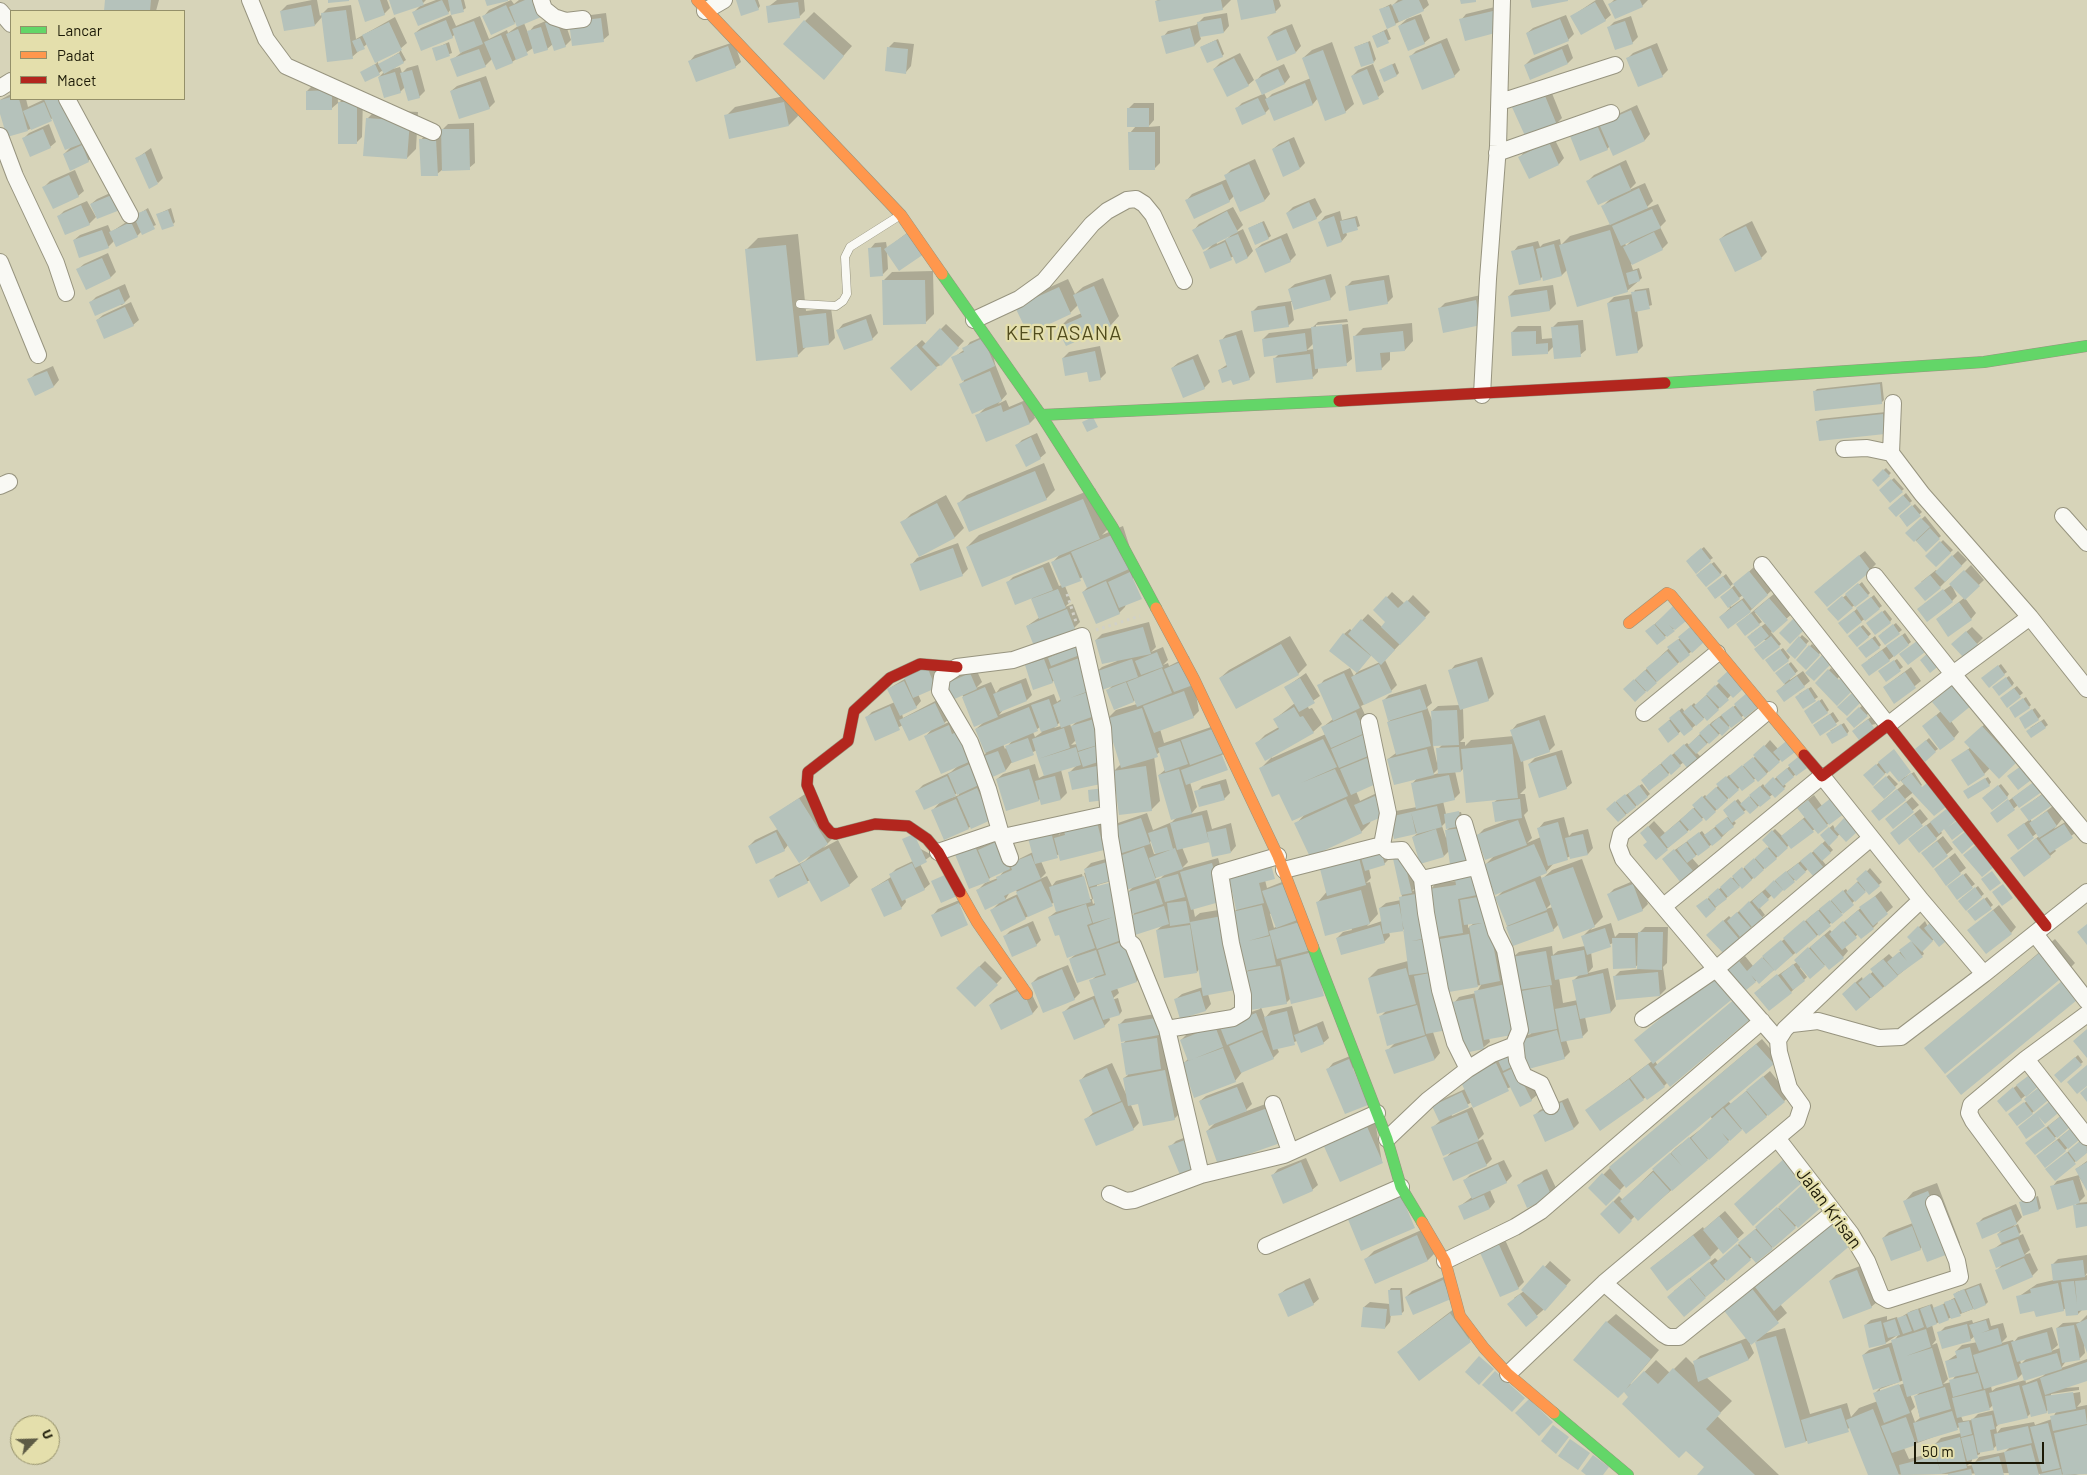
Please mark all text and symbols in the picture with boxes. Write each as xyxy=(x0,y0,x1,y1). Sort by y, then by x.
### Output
legend xyxy=(10,10,185,100)
text: Lancar xyxy=(57,21,102,39)
text: Padat xyxy=(57,46,95,64)
text: Macet xyxy=(57,71,97,89)
district label: KERTASANA xyxy=(1005,321,1123,345)
street label: Jalan Krisan xyxy=(1792,1163,1866,1253)
north arrow xyxy=(10,1415,60,1465)
text: U xyxy=(39,1427,58,1442)
scale bar xyxy=(1917,1432,2047,1464)
text: 50 m xyxy=(1922,1442,1954,1460)

